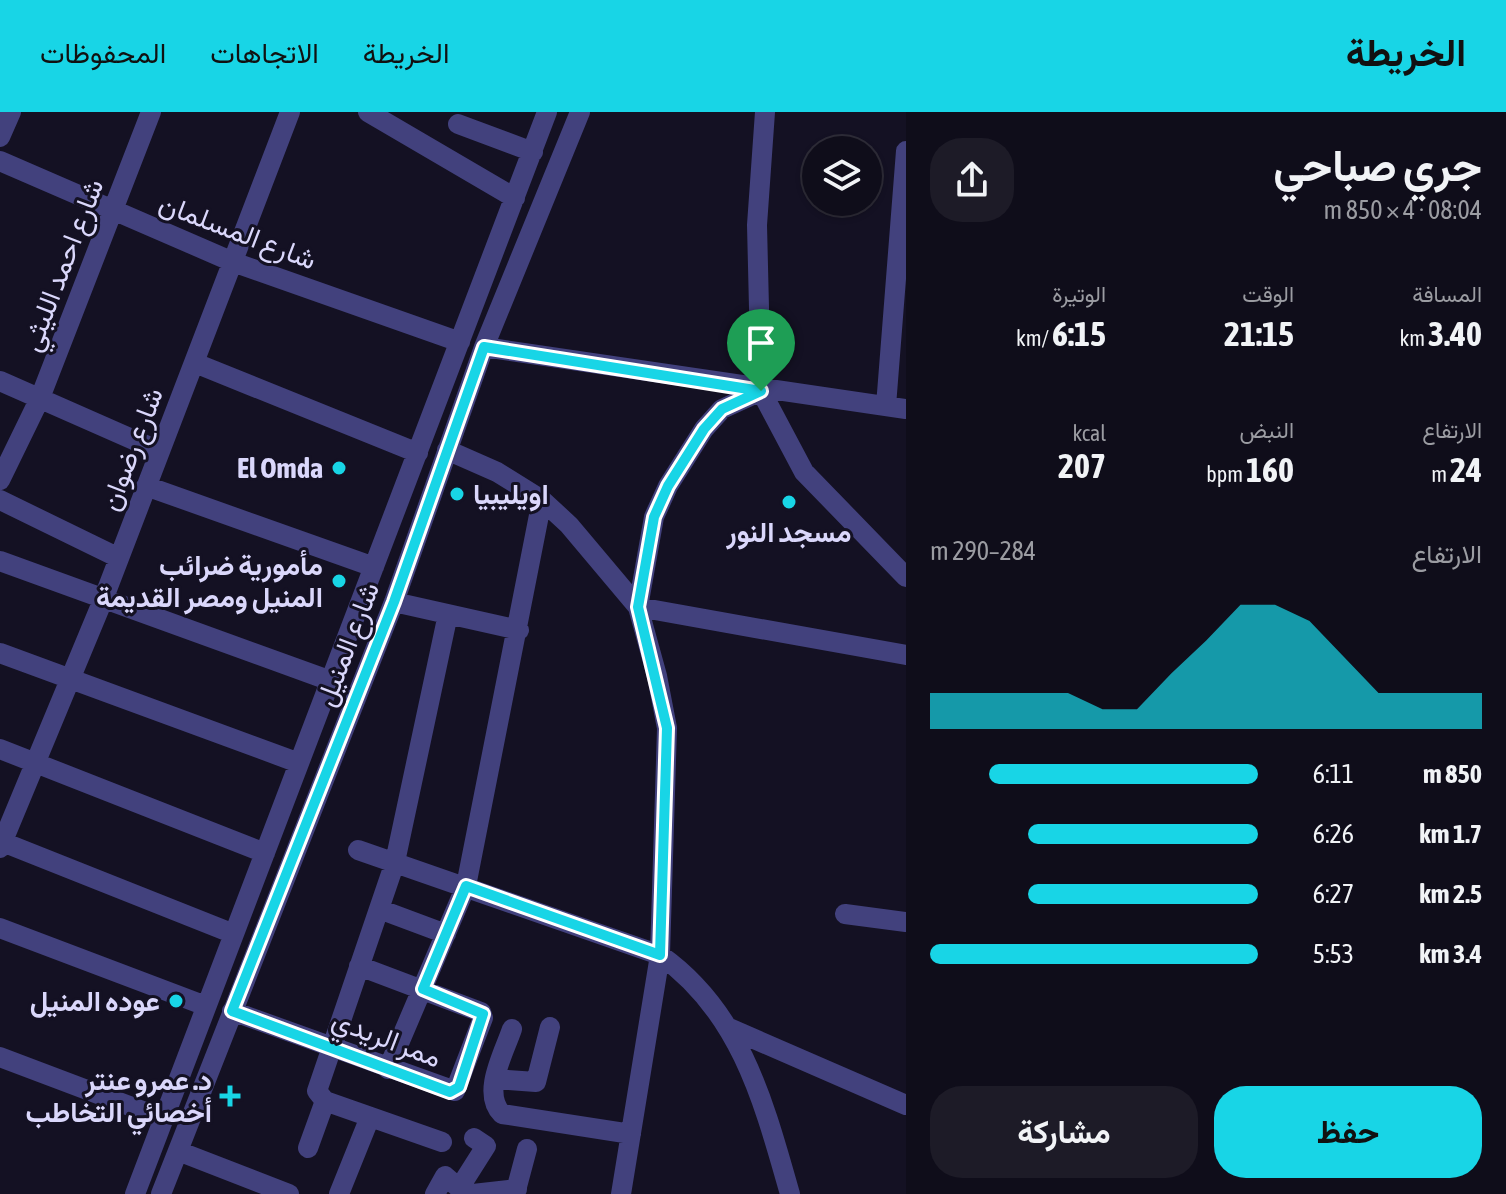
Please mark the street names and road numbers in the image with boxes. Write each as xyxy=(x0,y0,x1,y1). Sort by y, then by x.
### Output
street label: شارع احمد الليثي xyxy=(14,174,116,358)
street label: شارع المسلمان xyxy=(154,186,321,278)
street label: شارع رضوان xyxy=(93,383,172,516)
street label: شارع المنيل xyxy=(309,578,388,712)
street label: ممر الريدي xyxy=(325,1003,446,1080)

